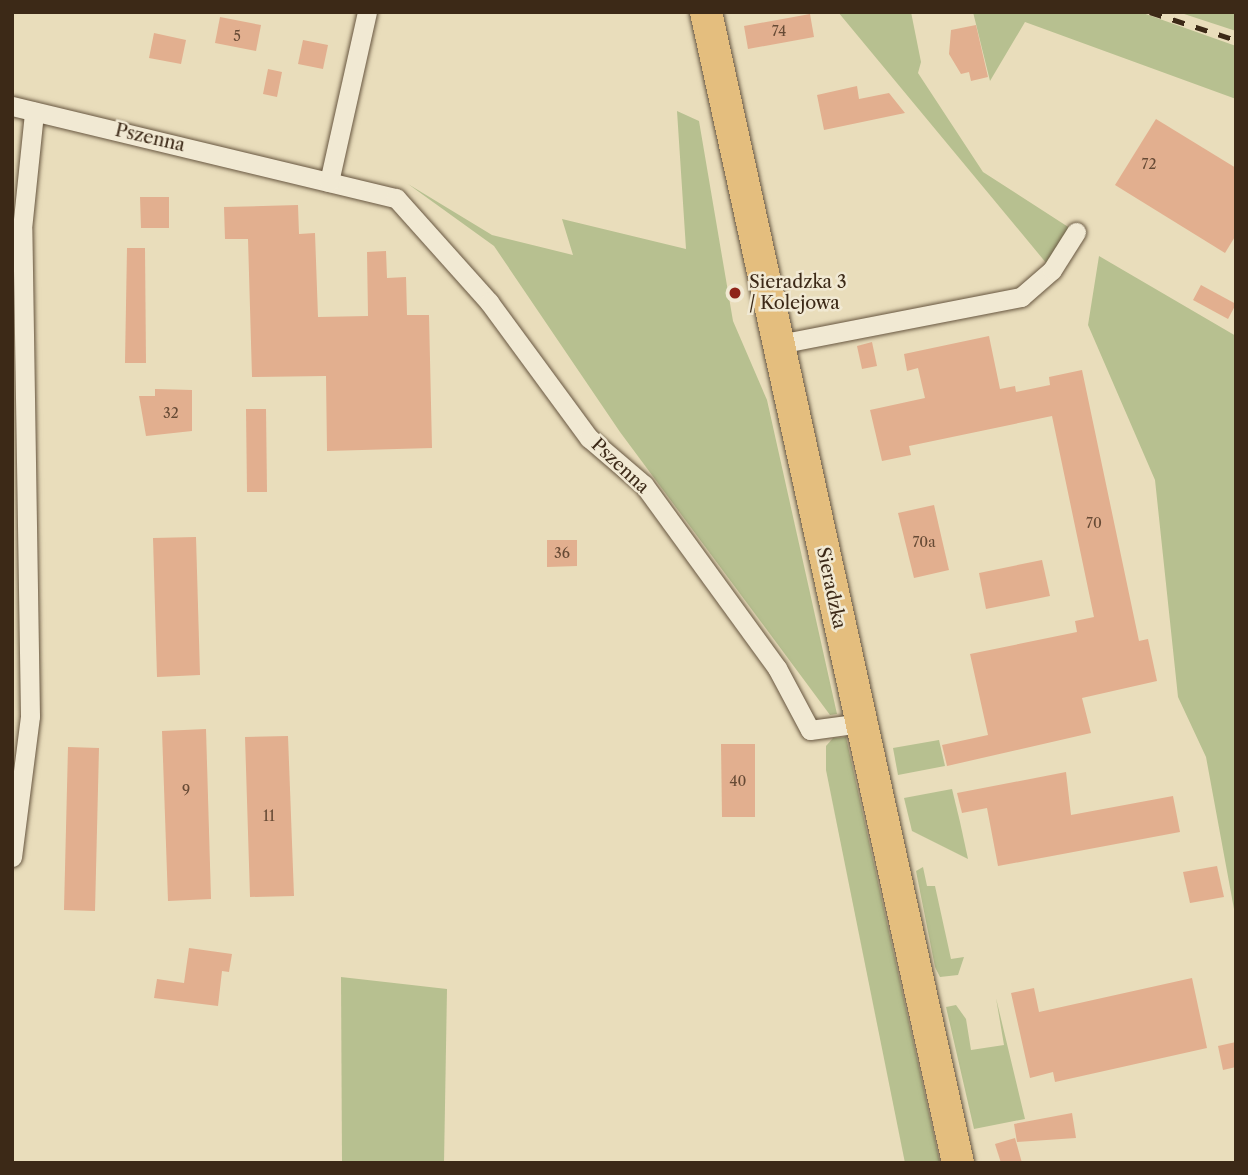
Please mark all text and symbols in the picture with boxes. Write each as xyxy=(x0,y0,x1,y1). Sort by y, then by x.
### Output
house number: 74 xyxy=(772,23,786,39)
house number: 5 xyxy=(233,28,241,44)
street label: Pszenna xyxy=(113,119,187,157)
house number: 72 xyxy=(1142,156,1156,172)
place label: Sieradzka 3 / Kolejowa xyxy=(749,272,847,314)
marker: Sieradzka 3 / Kolejowa xyxy=(727,285,743,301)
house number: 32 xyxy=(163,405,179,421)
street label: Pszenna xyxy=(587,434,653,498)
house number: 70 xyxy=(1086,515,1102,531)
house number: 70a xyxy=(912,534,936,550)
house number: 36 xyxy=(554,545,570,561)
street label: Sieradzka xyxy=(812,545,850,631)
house number: 40 xyxy=(730,773,746,789)
house number: 9 xyxy=(182,782,190,798)
house number: 11 xyxy=(263,808,275,824)

